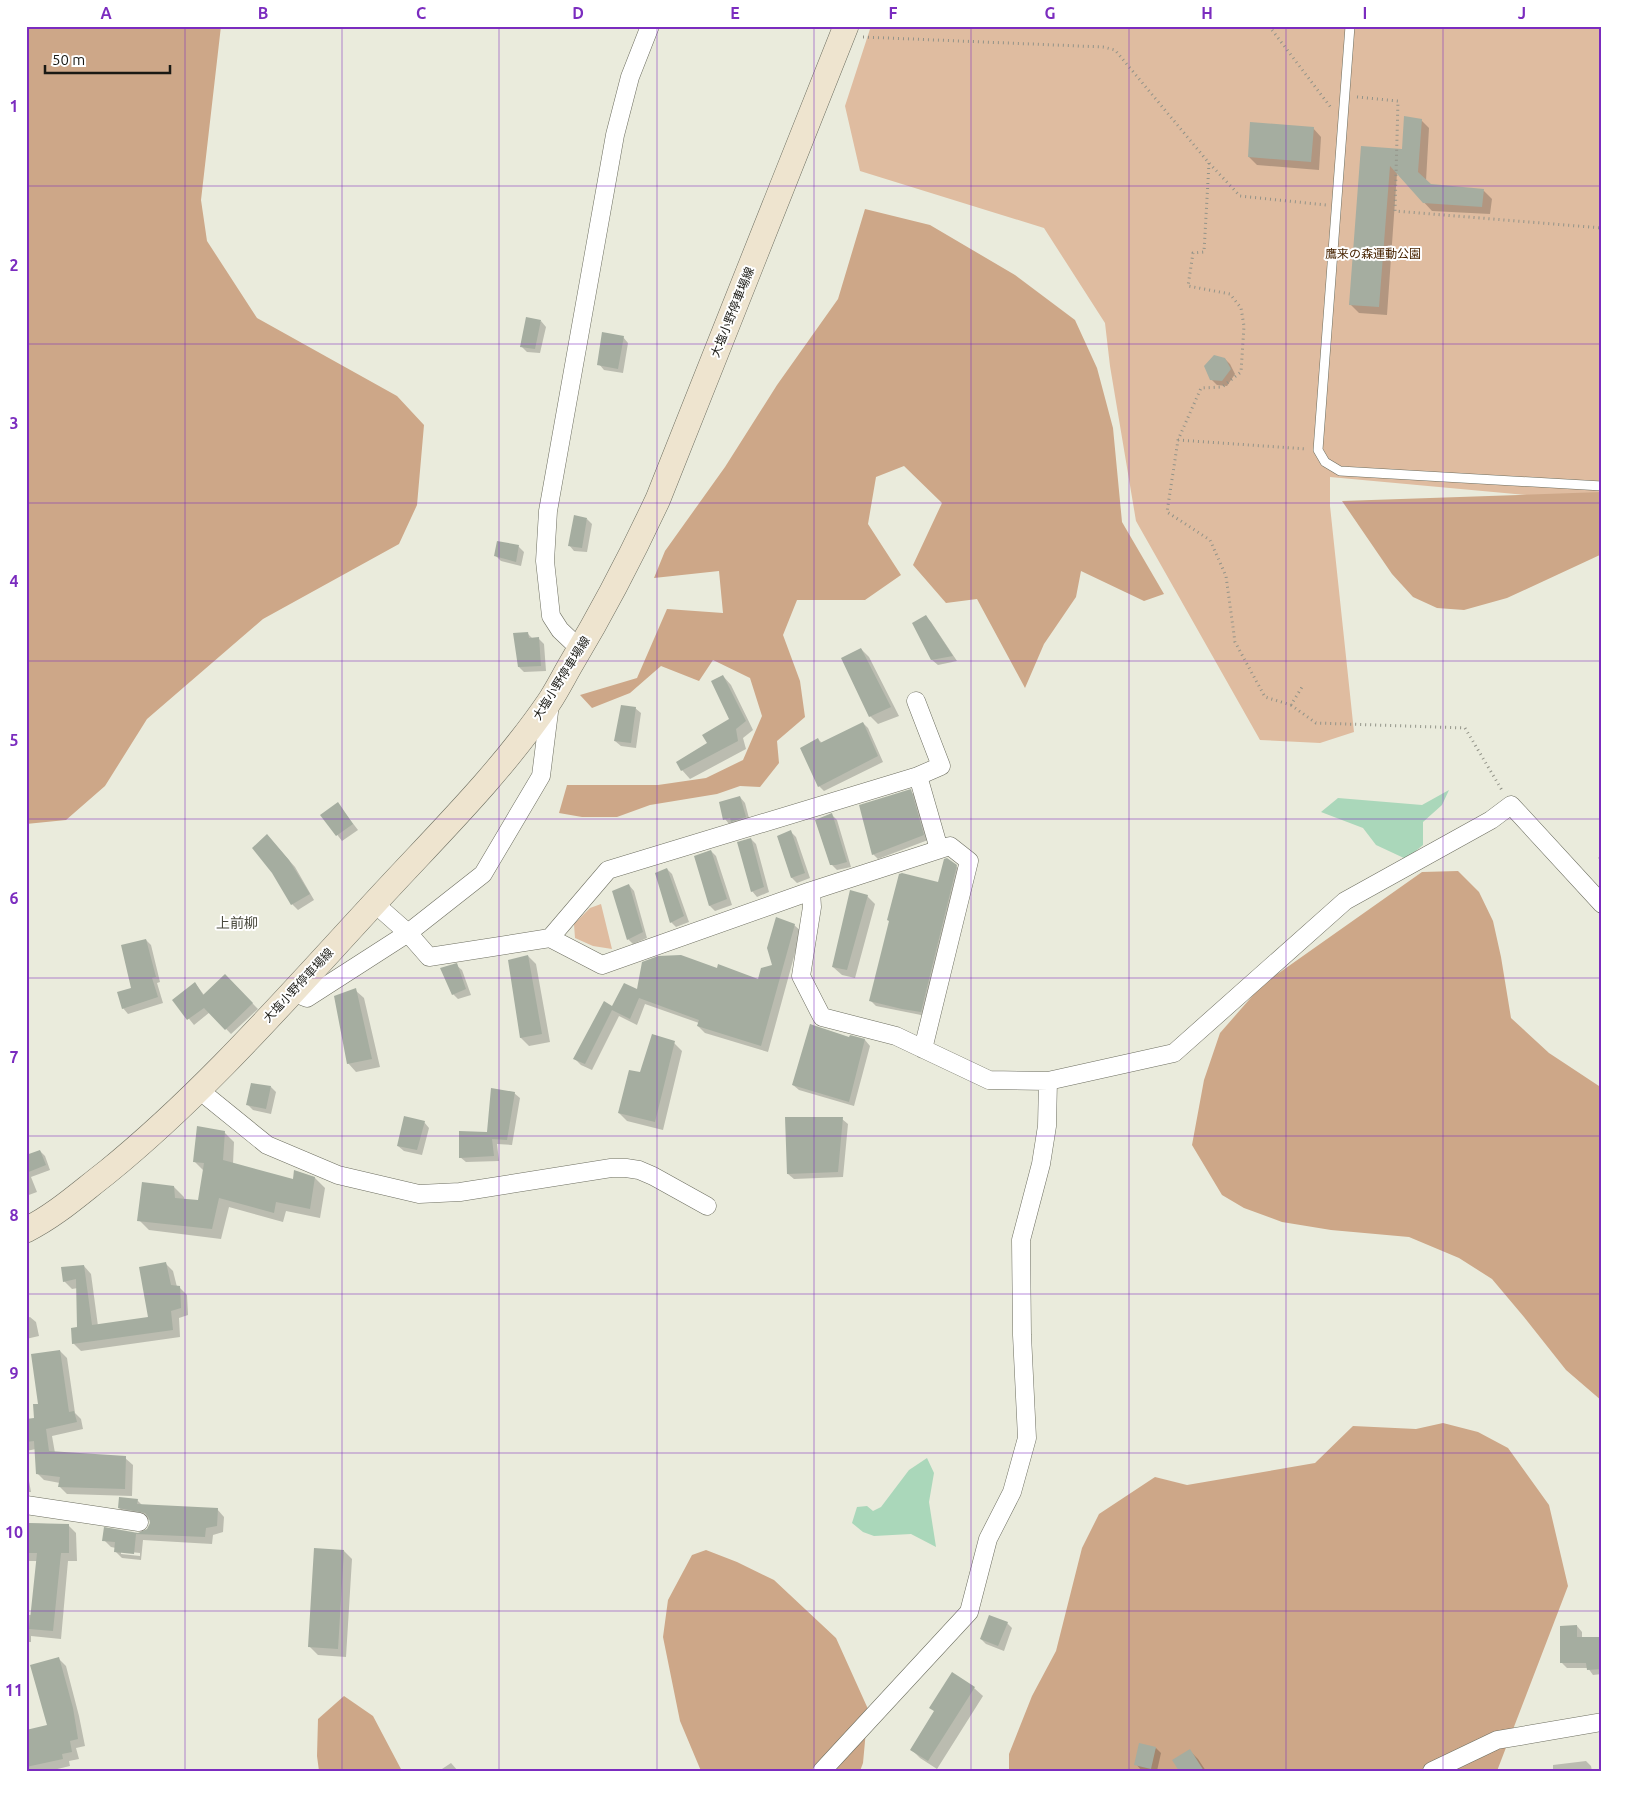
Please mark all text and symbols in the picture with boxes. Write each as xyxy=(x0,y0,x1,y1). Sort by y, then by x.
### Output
text: A xyxy=(100,4,112,22)
text: B xyxy=(258,4,268,22)
text: C xyxy=(416,4,426,22)
text: D xyxy=(572,4,584,22)
text: E xyxy=(730,4,740,22)
text: F xyxy=(889,4,898,22)
text: G xyxy=(1044,4,1056,22)
text: H xyxy=(1201,4,1213,22)
text: I xyxy=(1363,4,1367,22)
text: J xyxy=(1518,4,1526,22)
scale bar xyxy=(45,42,170,74)
text: 50 m xyxy=(52,51,85,68)
text: 1 xyxy=(9,97,19,115)
park label: 鷹来の森運動公園 xyxy=(1325,247,1421,260)
text: 2 xyxy=(9,256,19,274)
street label: 大塩小野停車場線 xyxy=(708,265,756,359)
text: 3 xyxy=(9,414,19,432)
text: 4 xyxy=(9,572,19,590)
street label: 大塩小野停車場線 xyxy=(530,634,592,722)
text: 5 xyxy=(9,731,19,749)
text: 6 xyxy=(9,889,19,907)
district label: 上前柳 xyxy=(216,915,258,931)
street label: 大塩小野停車場線 xyxy=(261,945,335,1025)
text: 7 xyxy=(9,1048,19,1066)
text: 8 xyxy=(9,1206,19,1224)
text: 9 xyxy=(9,1364,19,1382)
text: 10 xyxy=(5,1523,23,1541)
text: 11 xyxy=(5,1681,23,1699)

